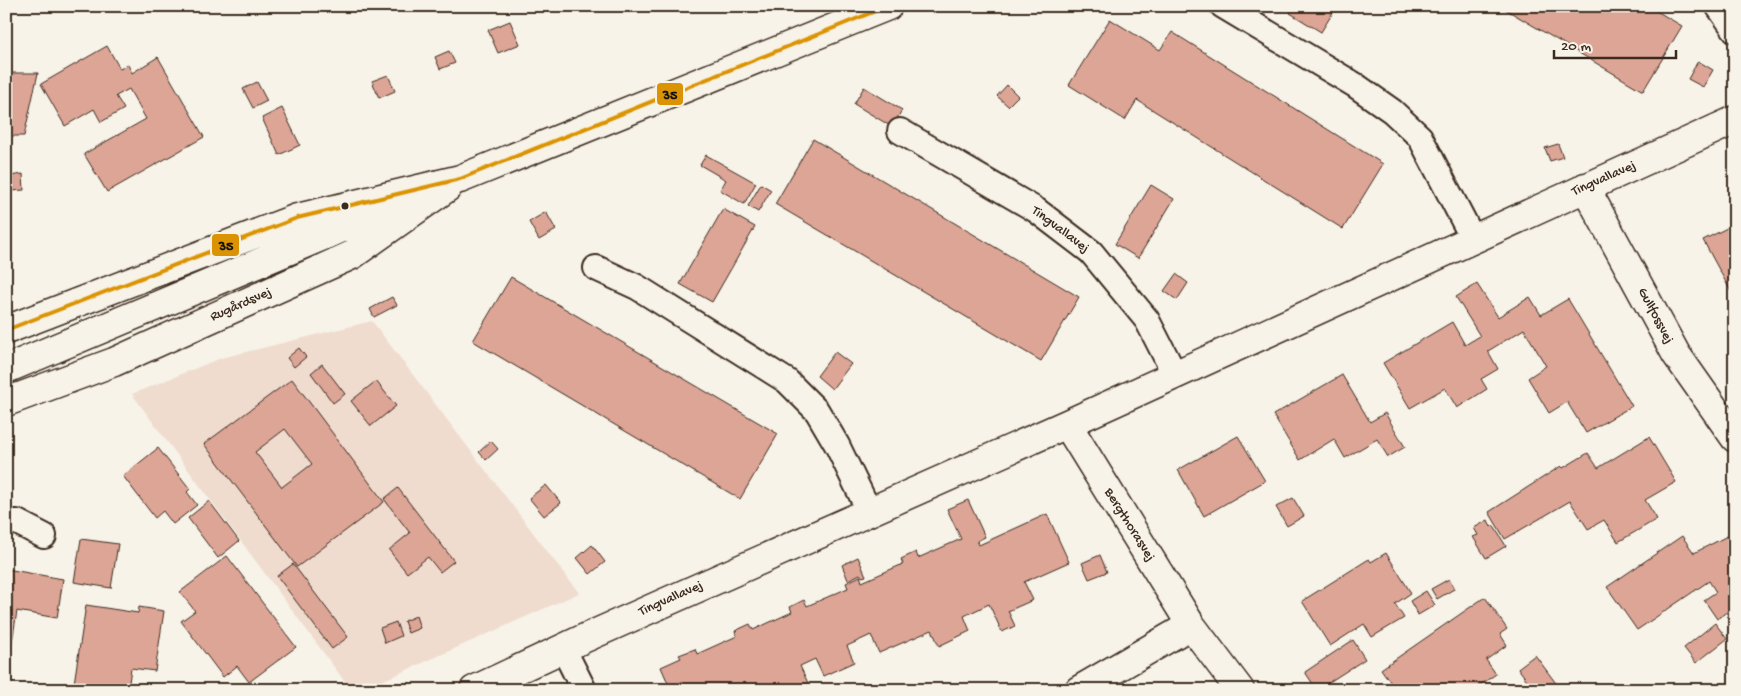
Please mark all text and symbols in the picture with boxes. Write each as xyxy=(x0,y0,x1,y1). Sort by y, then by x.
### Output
scale bar xyxy=(1554,28,1676,60)
text: 20 m xyxy=(1561,38,1591,56)
line badge: 35 xyxy=(656,82,684,106)
text: 35 xyxy=(662,88,678,105)
street label: Tingvallavej xyxy=(1568,157,1639,201)
unlabelled marker xyxy=(340,201,350,211)
street label: Tingvallavej xyxy=(1027,202,1092,257)
line badge: 35 xyxy=(211,233,240,257)
text: 35 xyxy=(218,239,234,256)
street label: Rugårdsvej xyxy=(208,284,274,326)
street label: Gullfossvej xyxy=(1633,285,1677,347)
street label: Bergthorasvej xyxy=(1099,484,1158,565)
street label: Tingvallavej xyxy=(635,577,706,621)

